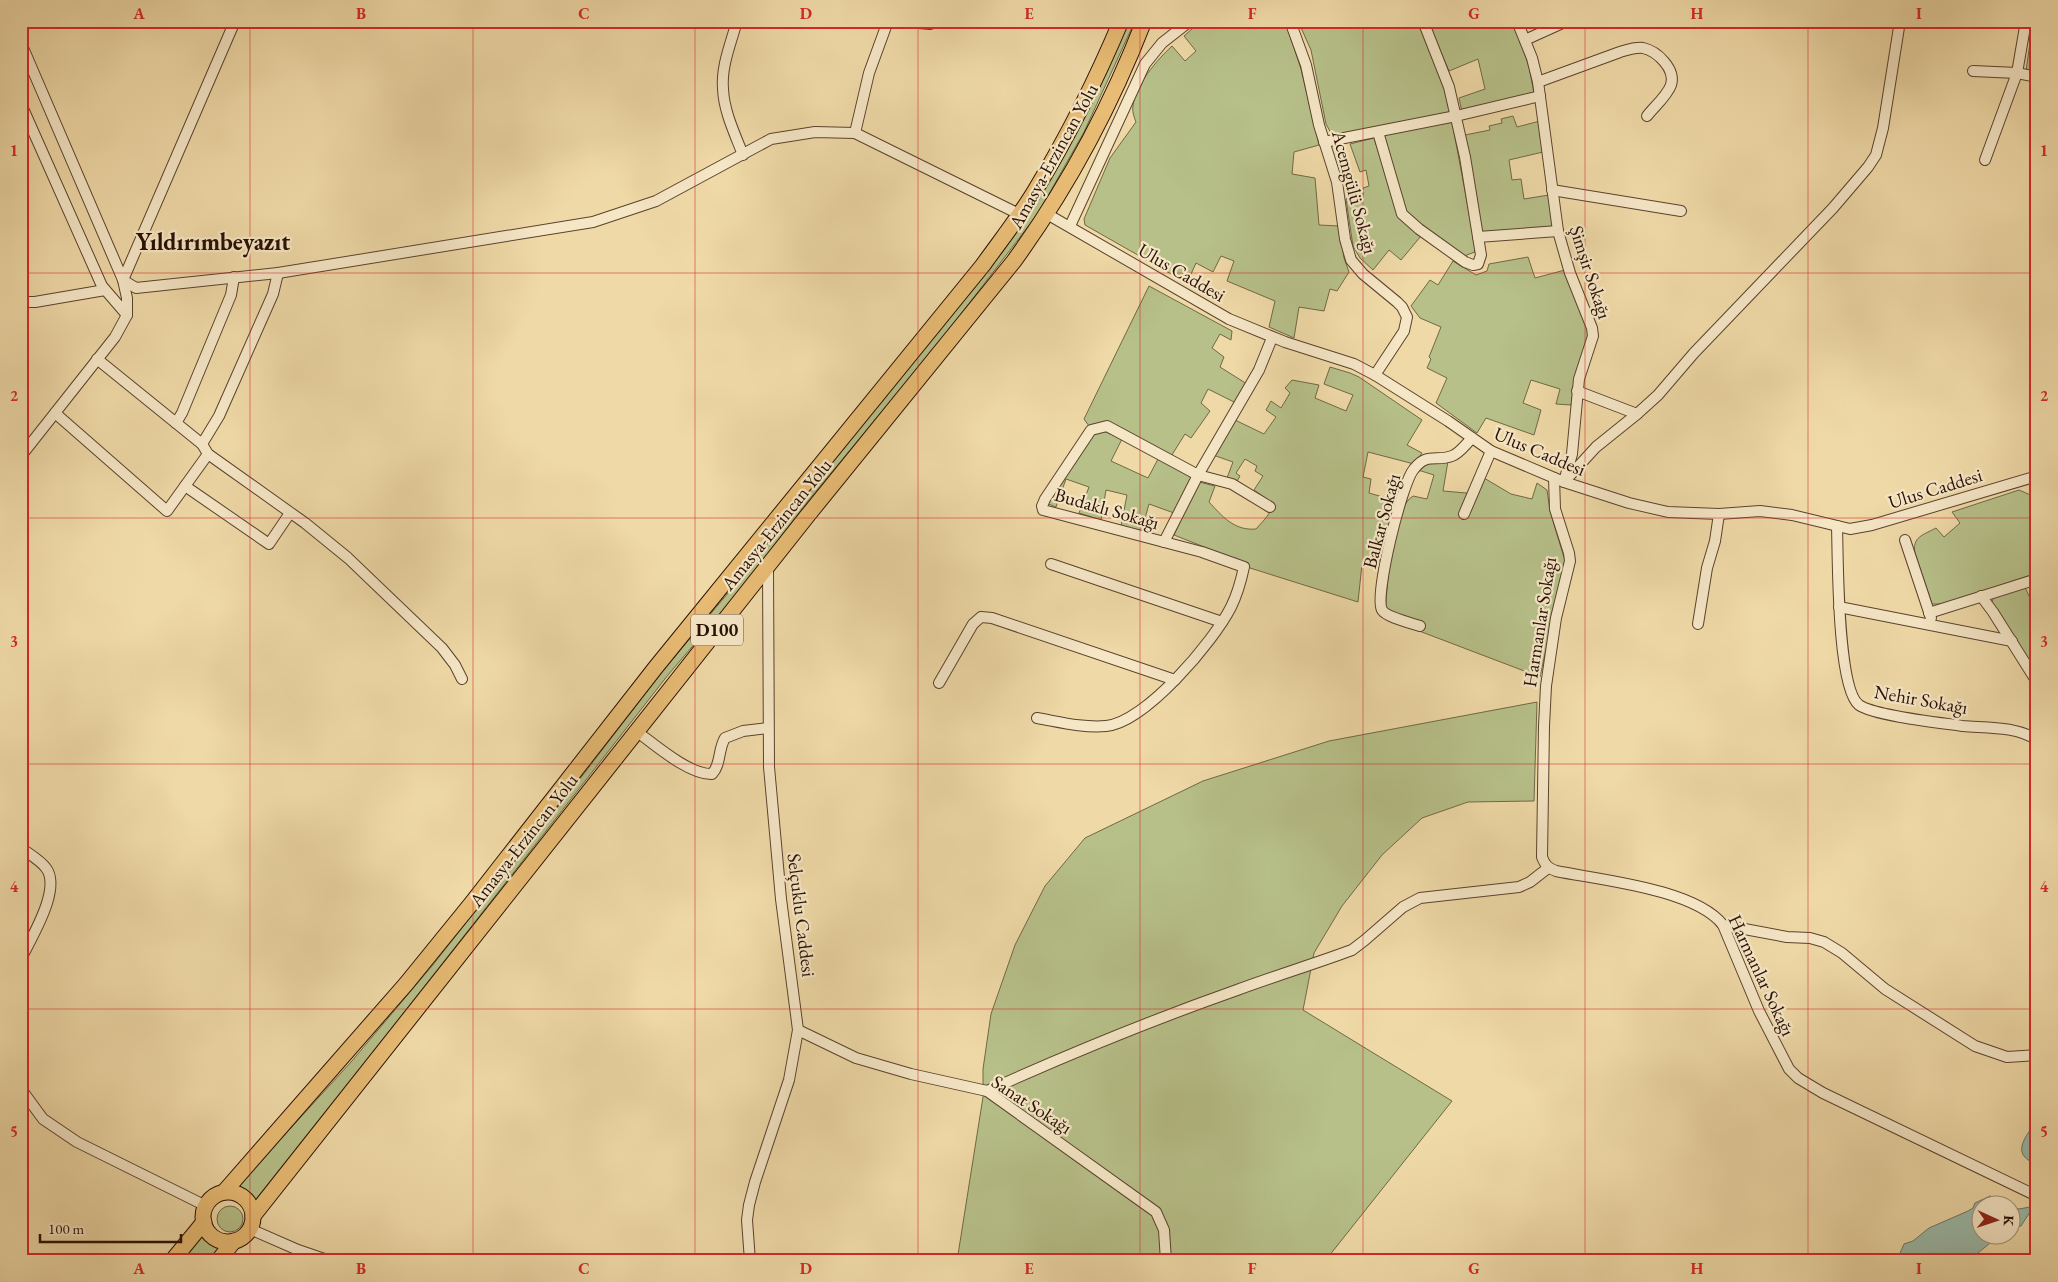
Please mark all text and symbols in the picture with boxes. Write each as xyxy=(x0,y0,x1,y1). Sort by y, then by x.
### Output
text: A xyxy=(132,3,145,24)
text: B xyxy=(356,3,366,24)
text: C xyxy=(578,3,590,24)
text: D xyxy=(800,3,812,24)
text: E xyxy=(1024,3,1034,24)
text: F xyxy=(1248,3,1257,24)
text: G xyxy=(1468,3,1480,24)
text: H xyxy=(1691,3,1704,24)
text: I xyxy=(1916,3,1922,24)
street label: Amasya-Erzincan Yolu xyxy=(1003,79,1104,234)
street label: Acemgülü Sokağı xyxy=(1326,127,1383,257)
text: 1 xyxy=(10,140,18,161)
text: 1 xyxy=(2040,140,2048,161)
street label: Şimşir Sokağı xyxy=(1564,222,1617,322)
district label: Yıldırımbeyazıt xyxy=(136,226,290,258)
street label: Ulus Caddesi xyxy=(1133,237,1230,308)
text: 2 xyxy=(10,385,19,406)
text: 2 xyxy=(2040,385,2049,406)
street label: Ulus Caddesi xyxy=(1490,421,1590,482)
street label: Amasya-Erzincan Yolu xyxy=(715,453,837,596)
street label: Ulus Caddesi xyxy=(1885,462,1986,515)
street label: Balkar Sokağı xyxy=(1357,471,1406,571)
street label: Budaklı Sokağı xyxy=(1052,482,1162,535)
street label: Harmanlar Sokağı xyxy=(1517,555,1562,689)
road number: D100 xyxy=(691,614,743,646)
text: 3 xyxy=(10,631,18,652)
text: 3 xyxy=(2040,631,2048,652)
street label: Nehir Sokağı xyxy=(1872,679,1970,720)
street label: Amasya-Erzincan Yolu xyxy=(463,768,583,913)
street label: Selçuklu Caddesi xyxy=(782,852,822,979)
text: 4 xyxy=(10,876,19,897)
text: 4 xyxy=(2040,876,2049,897)
street label: Harmanlar Sokağı xyxy=(1722,910,1801,1040)
street label: Sanat Sokağı xyxy=(987,1069,1077,1140)
text: 5 xyxy=(10,1121,18,1142)
text: 5 xyxy=(2040,1121,2048,1142)
north arrow xyxy=(1970,1194,2020,1244)
scale bar xyxy=(40,1212,181,1244)
text: K xyxy=(2000,1215,2018,1227)
text: 100 m xyxy=(48,1219,85,1238)
text: A xyxy=(132,1258,145,1279)
text: B xyxy=(356,1258,366,1279)
text: C xyxy=(578,1258,590,1279)
text: D xyxy=(800,1258,812,1279)
text: E xyxy=(1024,1258,1034,1279)
text: F xyxy=(1248,1258,1257,1279)
text: G xyxy=(1468,1258,1480,1279)
text: H xyxy=(1691,1258,1704,1279)
text: I xyxy=(1916,1258,1922,1279)

